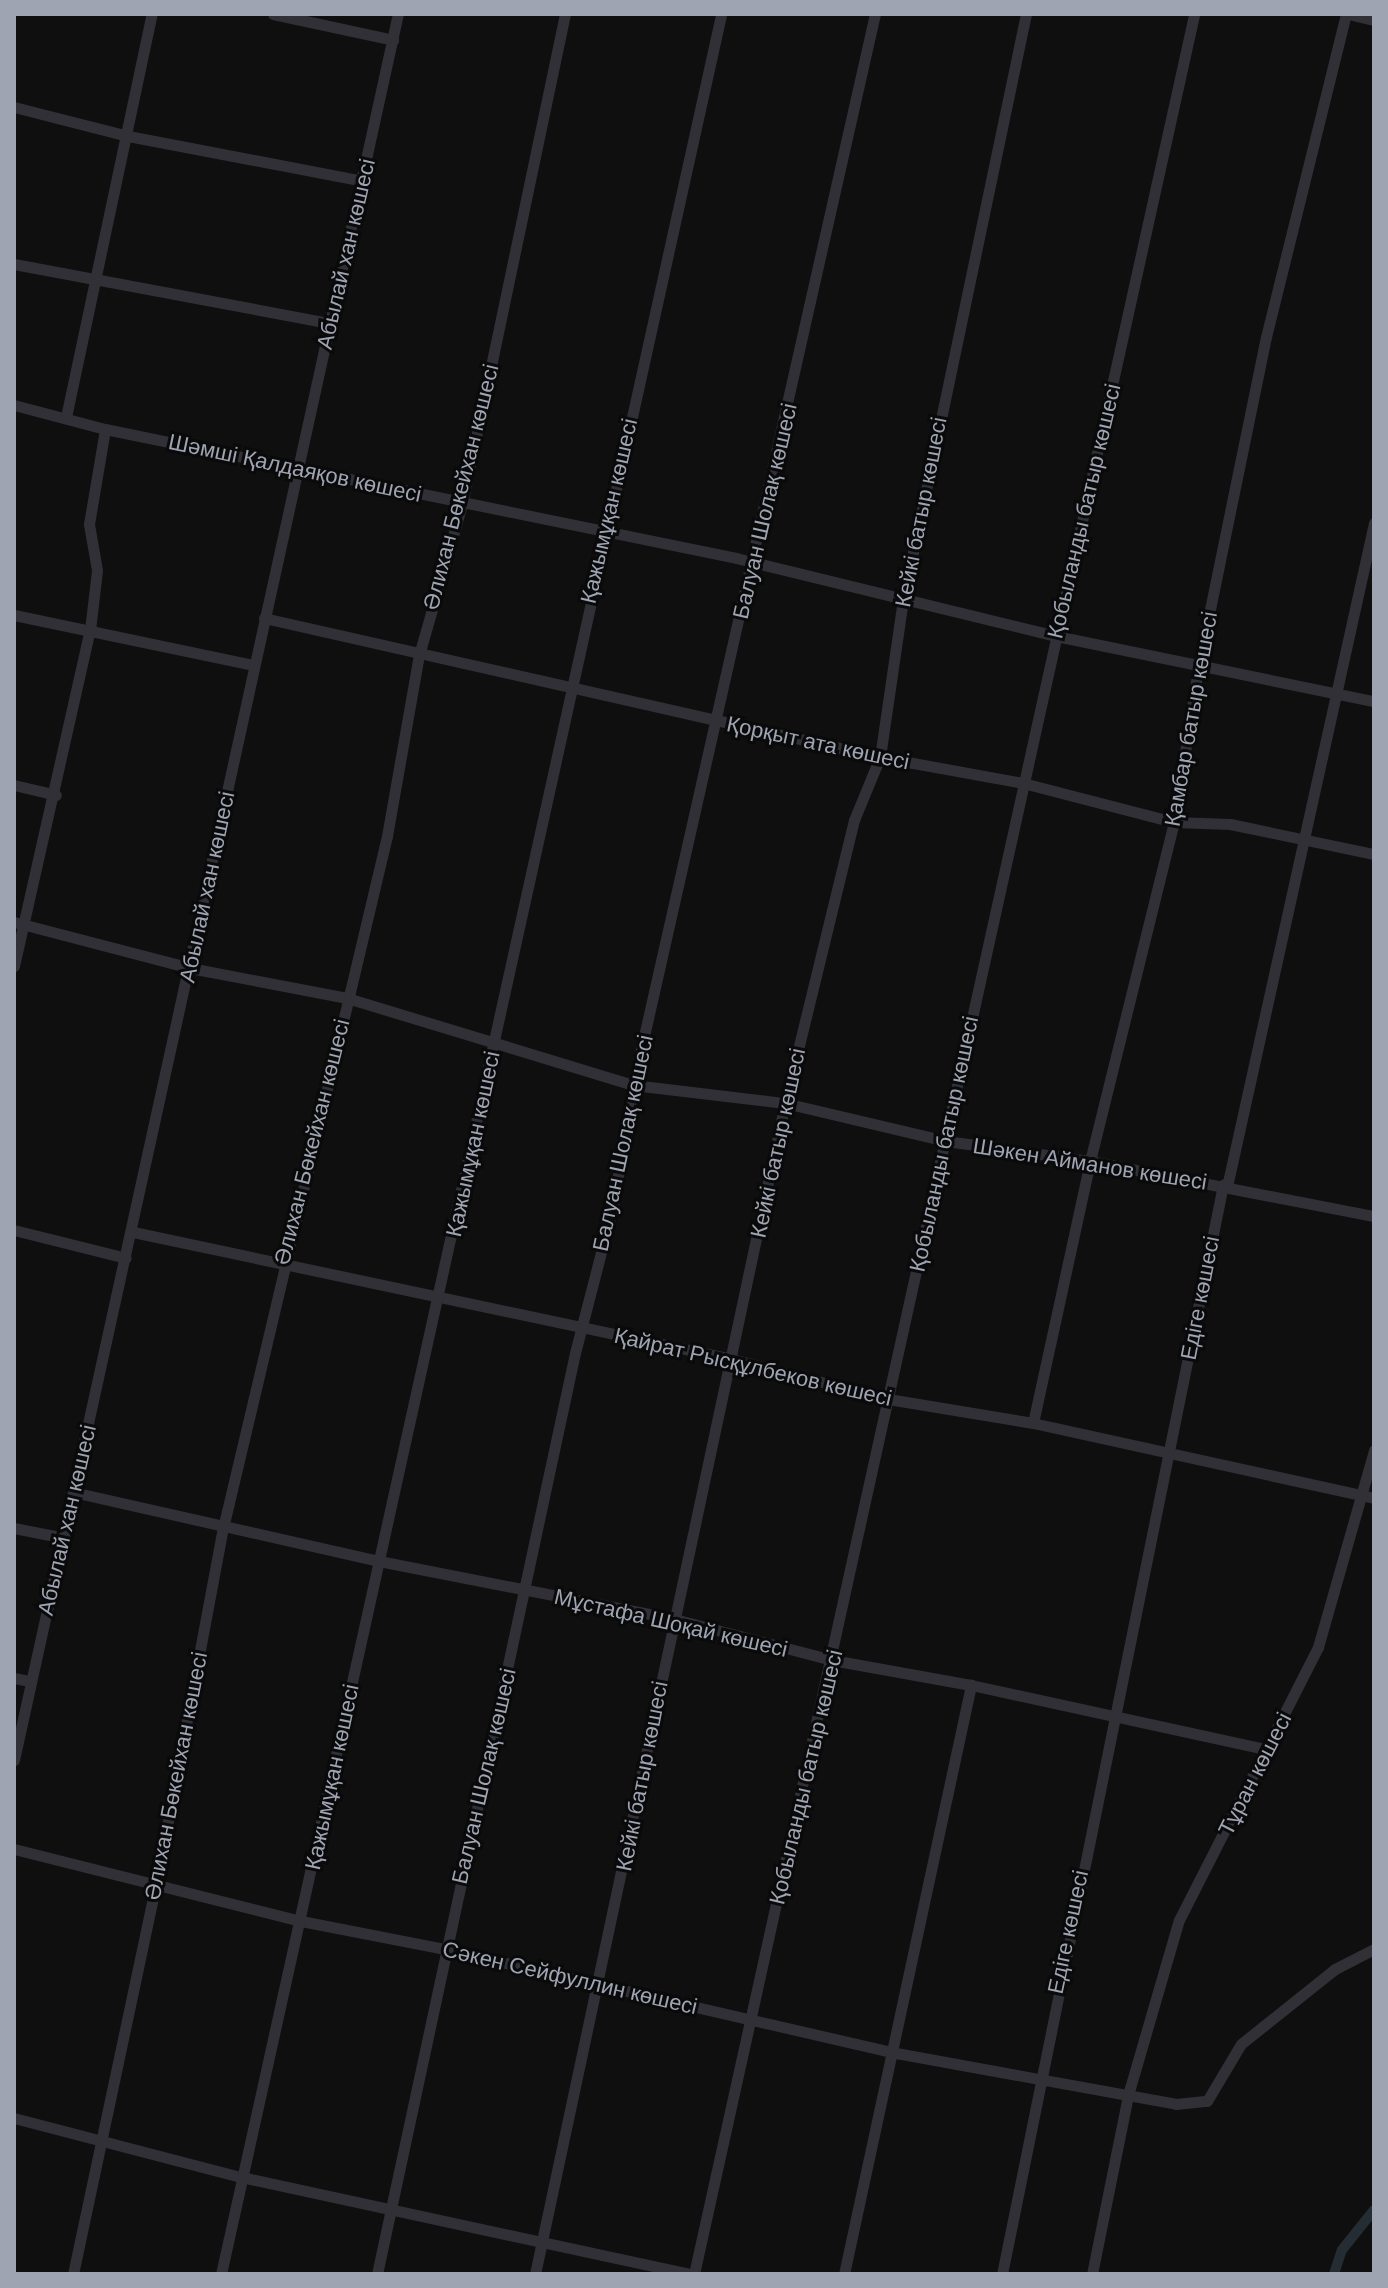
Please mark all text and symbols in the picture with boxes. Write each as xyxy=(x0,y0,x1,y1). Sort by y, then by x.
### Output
street label: Абылай хан көшесі xyxy=(311,156,381,352)
street label: Әлихан Бөкейхан көшесі xyxy=(418,361,504,613)
street label: Қобыланды батыр көшесі xyxy=(1042,381,1126,641)
street label: Балуан Шолақ көшесі xyxy=(727,401,803,621)
street label: Кейкі батыр көшесі xyxy=(890,415,952,609)
street label: Қажымұқан көшесі xyxy=(575,416,643,606)
street label: Шәмші Қалдаяқов көшесі xyxy=(166,428,424,508)
street label: Қамбар батыр көшесі xyxy=(1159,609,1223,829)
street label: Қорқыт ата көшесі xyxy=(724,711,912,775)
street label: Абылай хан көшесі xyxy=(174,789,240,985)
street label: Қобыланды батыр көшесі xyxy=(904,1014,984,1274)
street label: Әлихан Бөкейхан көшесі xyxy=(269,1016,355,1268)
street label: Балуан Шолақ көшесі xyxy=(587,1032,659,1254)
street label: Кейкі батыр көшесі xyxy=(745,1046,811,1240)
street label: Қажымұқан көшесі xyxy=(440,1049,506,1239)
street label: Шәкен Айманов көшесі xyxy=(971,1132,1209,1196)
street label: Едіге көшесі xyxy=(1175,1234,1225,1362)
street label: Қайрат Рысқұлбеков көшесі xyxy=(612,1322,894,1412)
street label: Абылай хан көшесі xyxy=(32,1422,102,1618)
street label: Мұстафа Шоқай көшесі xyxy=(552,1583,790,1663)
street label: Қобыланды батыр көшесі xyxy=(764,1647,848,1907)
street label: Әлихан Бөкейхан көшесі xyxy=(139,1650,213,1902)
street label: Балуан Шолақ көшесі xyxy=(446,1666,522,1886)
street label: Кейкі батыр көшесі xyxy=(611,1679,673,1873)
street label: Қажымұқан көшесі xyxy=(299,1682,365,1872)
street label: Тұран көшесі xyxy=(1213,1708,1297,1840)
street label: Едіге көшесі xyxy=(1042,1868,1094,1996)
street label: Сәкен Сейфуллин көшесі xyxy=(440,1936,700,2020)

